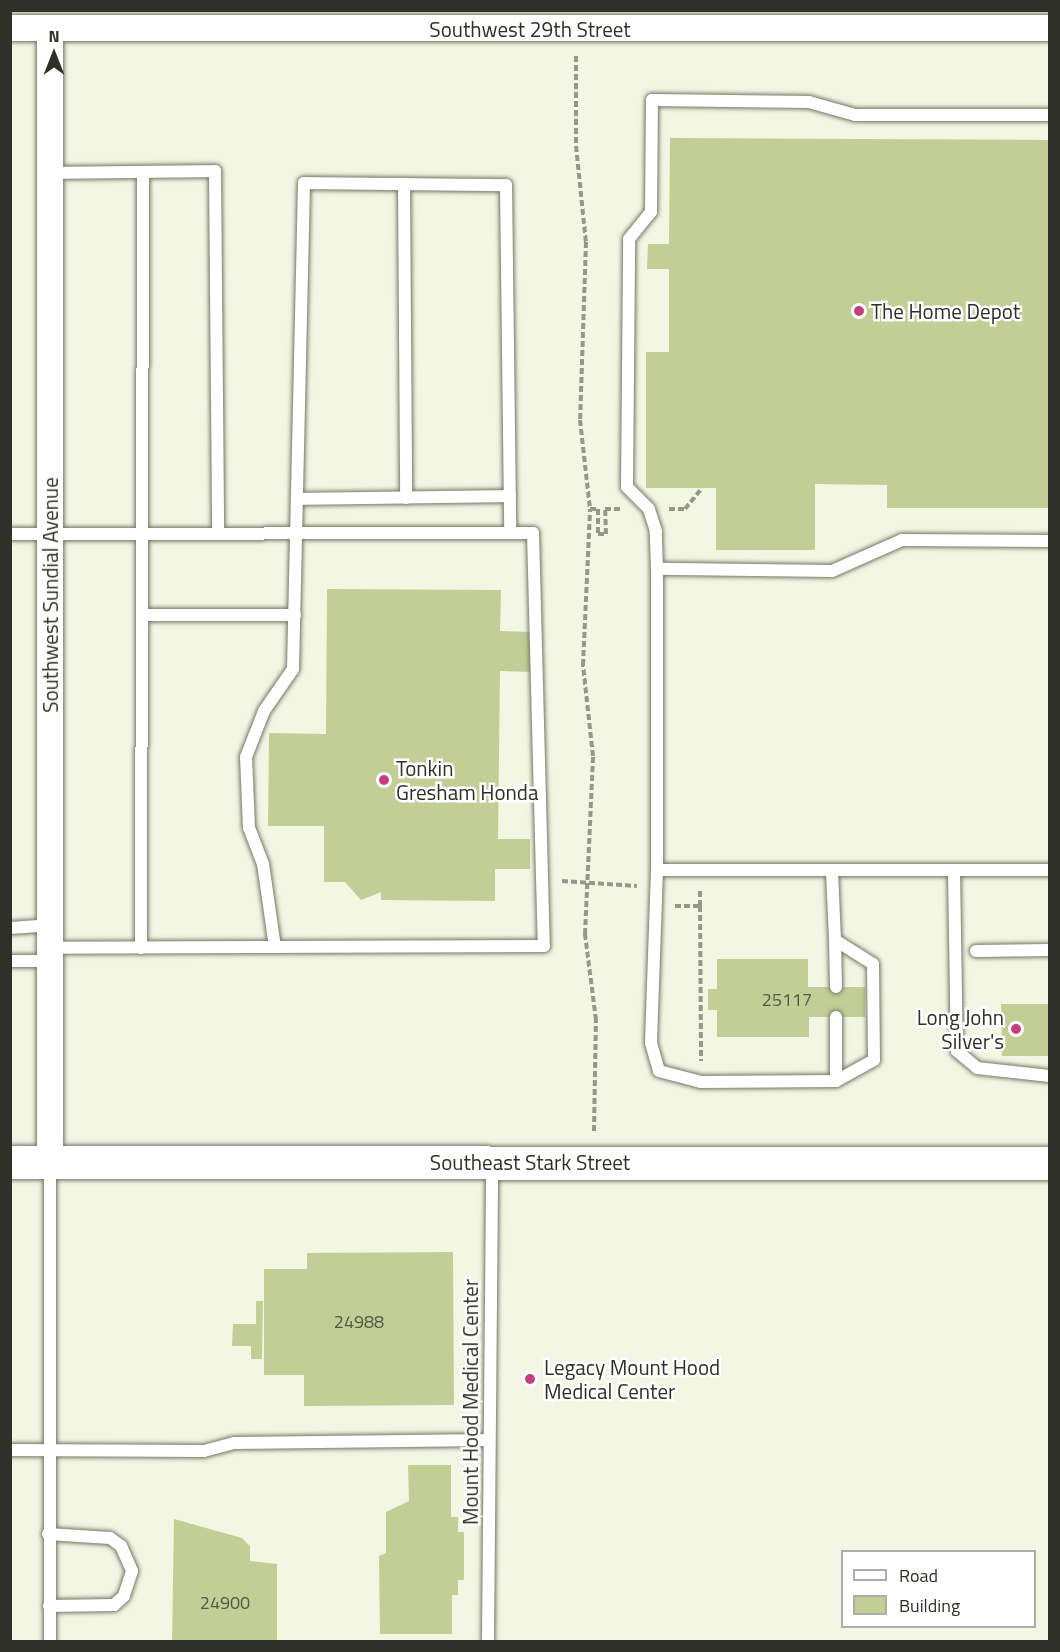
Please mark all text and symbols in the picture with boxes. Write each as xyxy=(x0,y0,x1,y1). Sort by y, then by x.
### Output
street label: Southwest 29th Street xyxy=(429,16,631,42)
north arrow xyxy=(24,24,84,84)
text: N xyxy=(48,24,60,48)
place label: The Home Depot xyxy=(871,298,1020,324)
marker: The Home Depot xyxy=(852,304,866,318)
street label: Southwest Sundial Avenue xyxy=(37,477,63,713)
place label: Tonkin Gresham Honda xyxy=(396,755,538,805)
marker: Tonkin Gresham Honda xyxy=(377,773,391,787)
house number: 25117 xyxy=(762,989,812,1011)
place label: Long John Silver's xyxy=(917,1004,1004,1054)
marker: Long John Silver's xyxy=(1009,1022,1023,1036)
street label: Southeast Stark Street xyxy=(430,1149,630,1175)
street label: Mount Hood Medical Center xyxy=(457,1279,483,1525)
house number: 24988 xyxy=(334,1311,384,1333)
place label: Legacy Mount Hood Medical Center xyxy=(544,1354,720,1404)
marker: Legacy Mount Hood Medical Center xyxy=(521,1370,539,1388)
legend xyxy=(841,1550,1036,1628)
text: Road xyxy=(899,1562,938,1589)
house number: 24900 xyxy=(200,1592,250,1614)
text: Building xyxy=(899,1592,960,1619)

